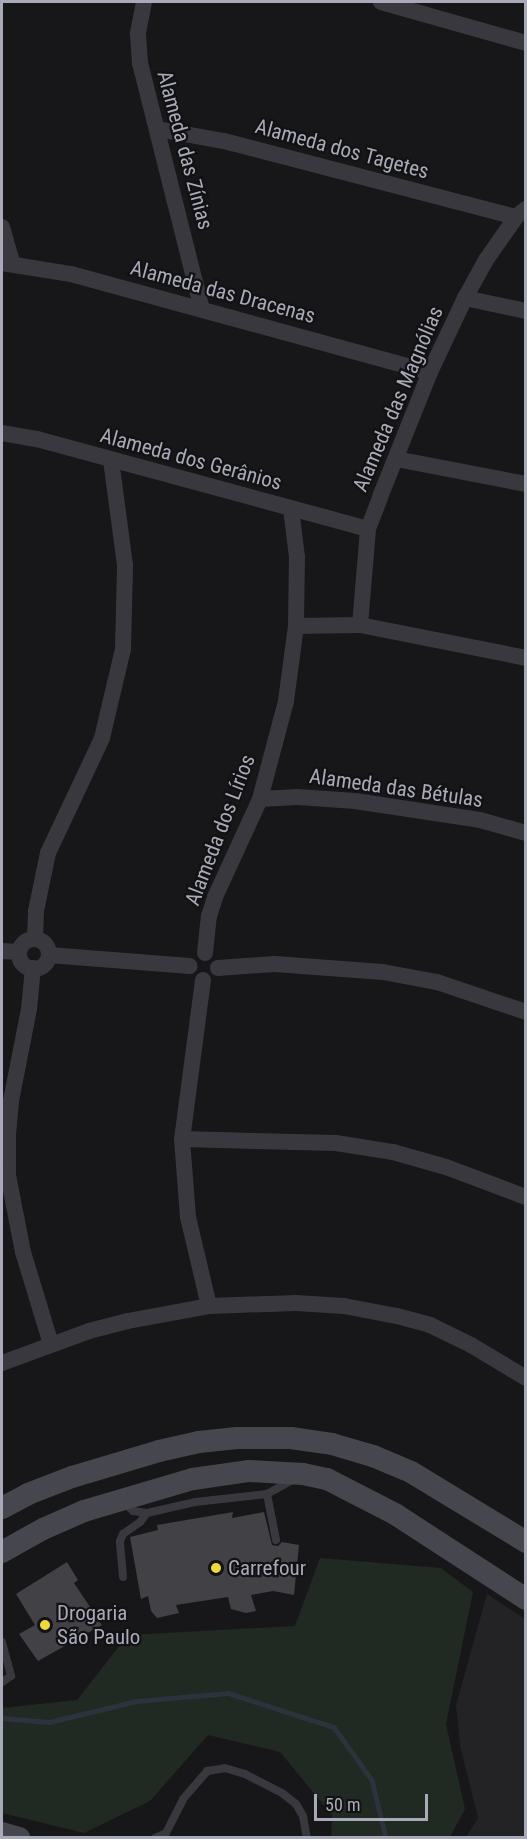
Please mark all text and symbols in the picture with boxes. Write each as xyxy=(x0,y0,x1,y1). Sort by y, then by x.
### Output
street label: Alameda das Zínias xyxy=(152,68,218,232)
street label: Alameda dos Tagetes xyxy=(252,114,432,184)
street label: Alameda das Dracenas xyxy=(128,255,318,329)
street label: Alameda das Magnólias xyxy=(348,302,448,496)
street label: Alameda dos Gerânios xyxy=(98,423,284,495)
street label: Alameda dos Lírios xyxy=(180,751,260,909)
street label: Alameda das Bétulas xyxy=(308,763,484,813)
place label: Carrefour xyxy=(228,1555,306,1581)
marker: Carrefour xyxy=(209,1561,223,1575)
place label: Drogaria São Paulo xyxy=(57,1600,140,1650)
marker: Drogaria São Paulo xyxy=(38,1618,52,1632)
scale bar xyxy=(317,1782,431,1820)
text: 50 m xyxy=(325,1794,360,1815)

